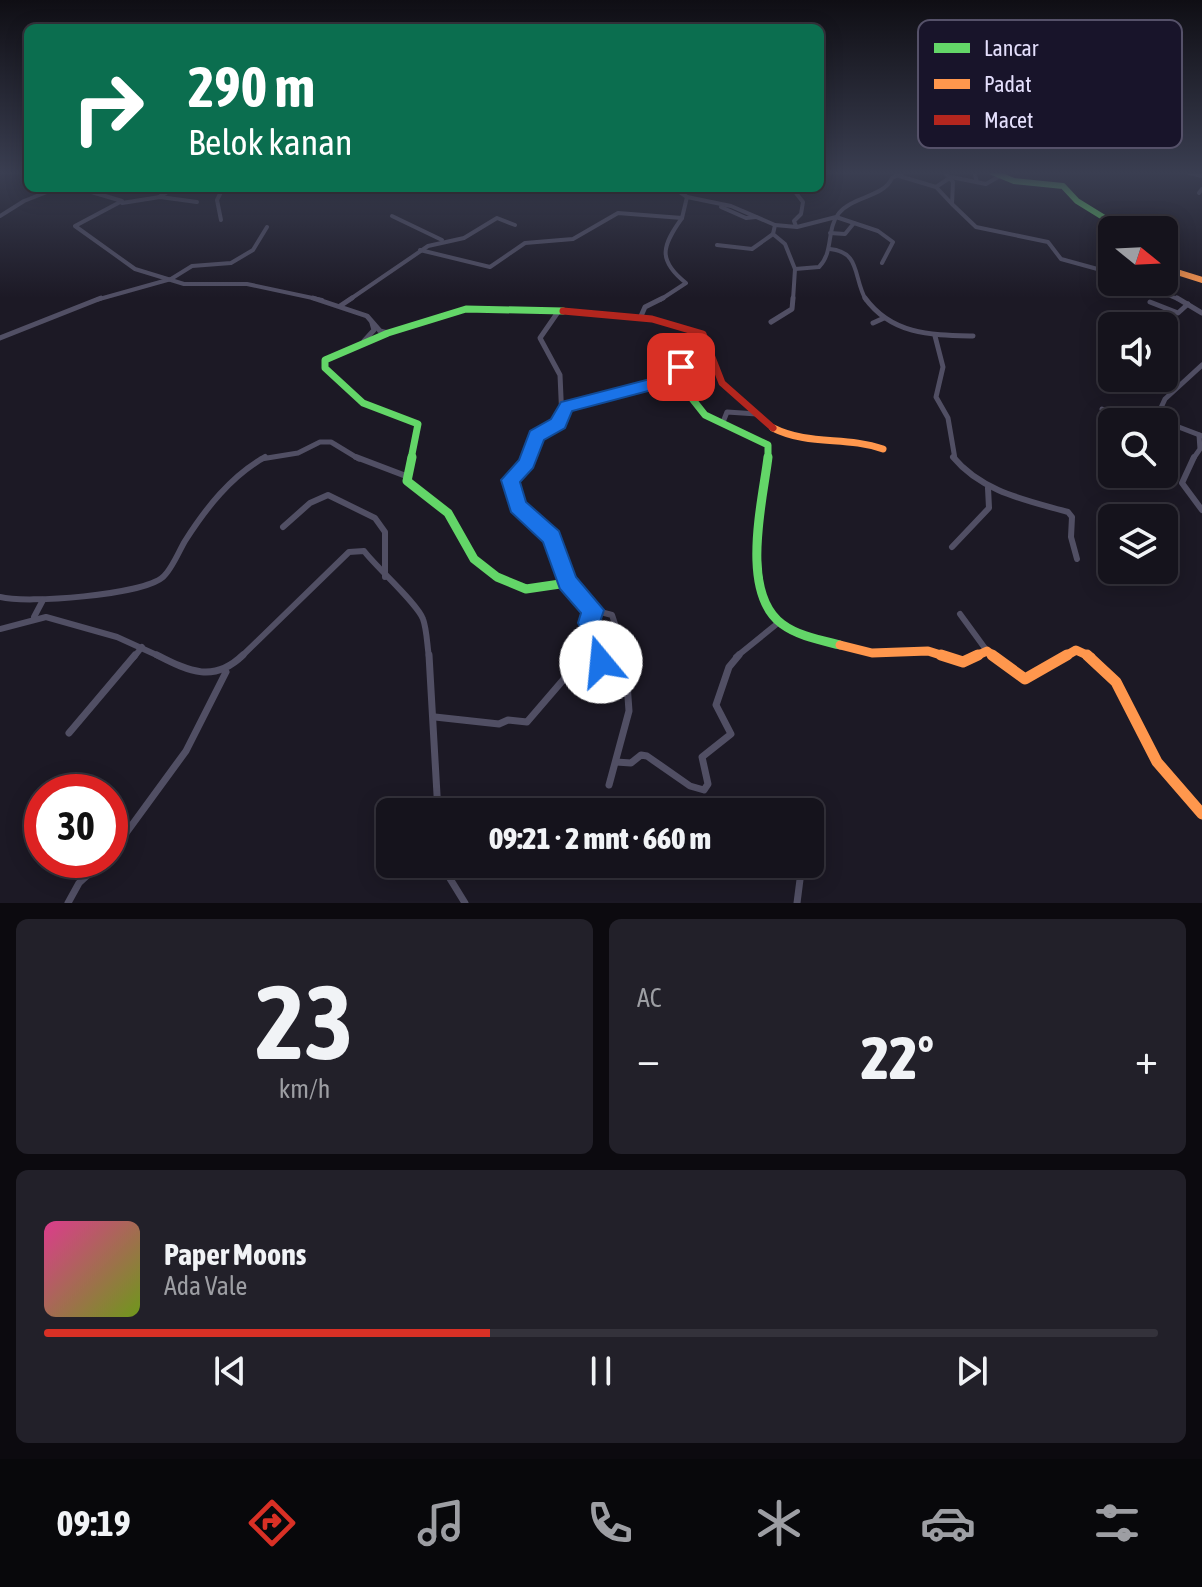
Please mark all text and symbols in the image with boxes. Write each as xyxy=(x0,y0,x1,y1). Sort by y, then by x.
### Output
legend xyxy=(918,20,1182,148)
text: Lancar xyxy=(984,35,1039,61)
text: 290 m xyxy=(188,55,315,119)
icon: right xyxy=(56,56,160,160)
text: Padat xyxy=(984,71,1032,97)
text: Macet xyxy=(984,107,1033,133)
text: Belok kanan xyxy=(188,121,353,163)
north arrow xyxy=(1098,216,1178,296)
map controls xyxy=(1098,216,1178,584)
button: sound xyxy=(1098,312,1178,392)
pin xyxy=(647,333,715,401)
icon: arrive xyxy=(659,345,703,389)
button: search xyxy=(1098,408,1178,488)
button: layers xyxy=(1098,504,1178,584)
position arrow xyxy=(559,620,643,704)
speed limit sign: 30 xyxy=(24,774,128,878)
text: 09:21 · 2 mnt · 660 m xyxy=(489,821,711,855)
text: 23 xyxy=(256,962,353,1081)
text: AC xyxy=(637,983,661,1013)
text: 22° xyxy=(861,1023,934,1092)
text: − xyxy=(637,1033,660,1083)
text: + xyxy=(1135,1033,1158,1083)
text: km/h xyxy=(279,1074,330,1104)
text: Paper Moons xyxy=(164,1237,306,1271)
text: Ada Vale xyxy=(164,1271,247,1301)
icon: previous xyxy=(208,1349,252,1393)
icon: pause xyxy=(579,1349,623,1393)
icon: next xyxy=(950,1349,994,1393)
icon: directions xyxy=(244,1495,300,1551)
icon: music xyxy=(413,1495,469,1551)
icon: phone xyxy=(582,1495,638,1551)
icon: climate xyxy=(751,1495,807,1551)
icon: car xyxy=(920,1495,976,1551)
icon: filters xyxy=(1089,1495,1145,1551)
text: 09:19 xyxy=(57,1502,131,1544)

